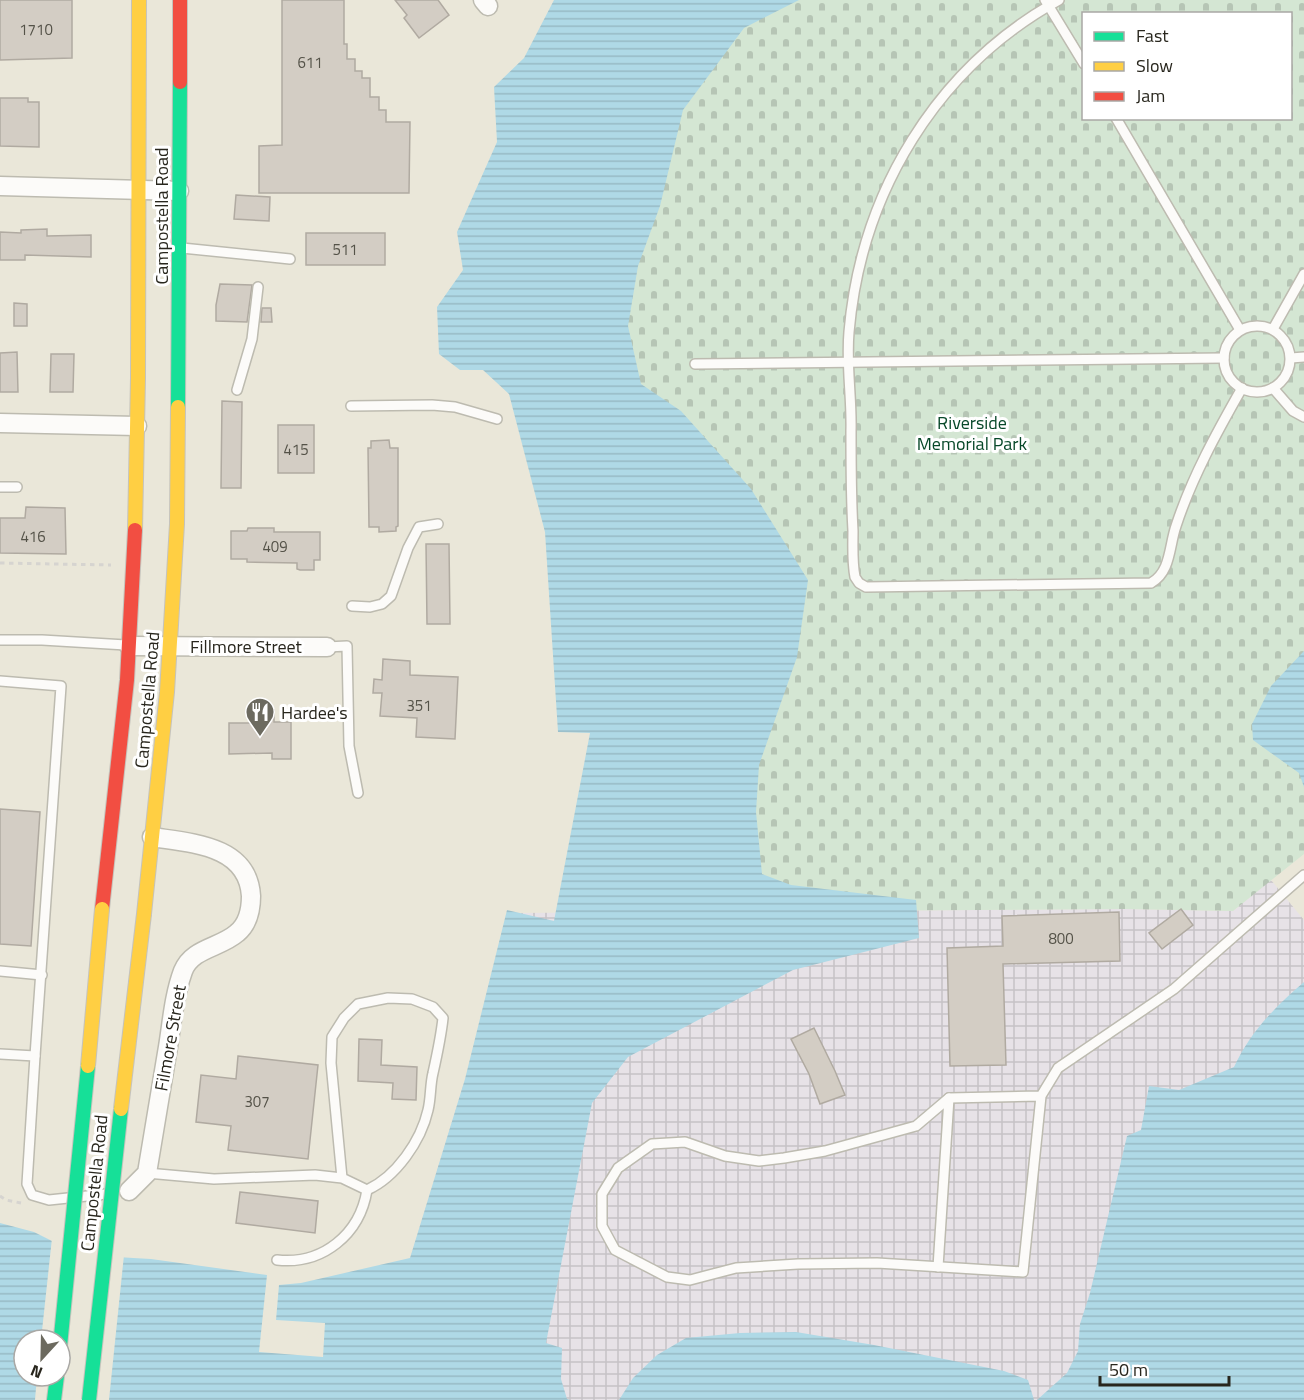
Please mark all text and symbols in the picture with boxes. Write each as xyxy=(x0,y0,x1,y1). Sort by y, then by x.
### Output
legend xyxy=(1082,12,1292,120)
house number: 1710 xyxy=(19,18,53,41)
text: Fast xyxy=(1136,22,1169,49)
house number: 611 xyxy=(297,51,323,74)
text: Slow xyxy=(1136,52,1173,79)
text: Jam xyxy=(1136,82,1165,109)
street label: Campostella Road xyxy=(148,148,175,284)
house number: 511 xyxy=(332,238,358,261)
park label: Riverside Memorial Park xyxy=(917,409,1028,457)
house number: 415 xyxy=(283,438,309,461)
house number: 416 xyxy=(20,525,46,548)
house number: 409 xyxy=(262,535,288,558)
street label: Campostella Road xyxy=(128,631,166,769)
street label: Fillmore Street xyxy=(190,633,303,660)
house number: 351 xyxy=(406,694,432,717)
restaurant icon: Hardee's xyxy=(244,696,276,738)
place label: Hardee's xyxy=(281,699,348,726)
house number: 800 xyxy=(1048,927,1074,950)
street label: Filmore Street xyxy=(147,982,193,1093)
house number: 307 xyxy=(244,1090,270,1113)
street label: Campostella Road xyxy=(73,1114,115,1252)
north arrow xyxy=(12,1328,72,1388)
scale bar xyxy=(1100,1349,1229,1387)
text: 50 m xyxy=(1109,1356,1148,1383)
text: N xyxy=(27,1359,46,1385)

